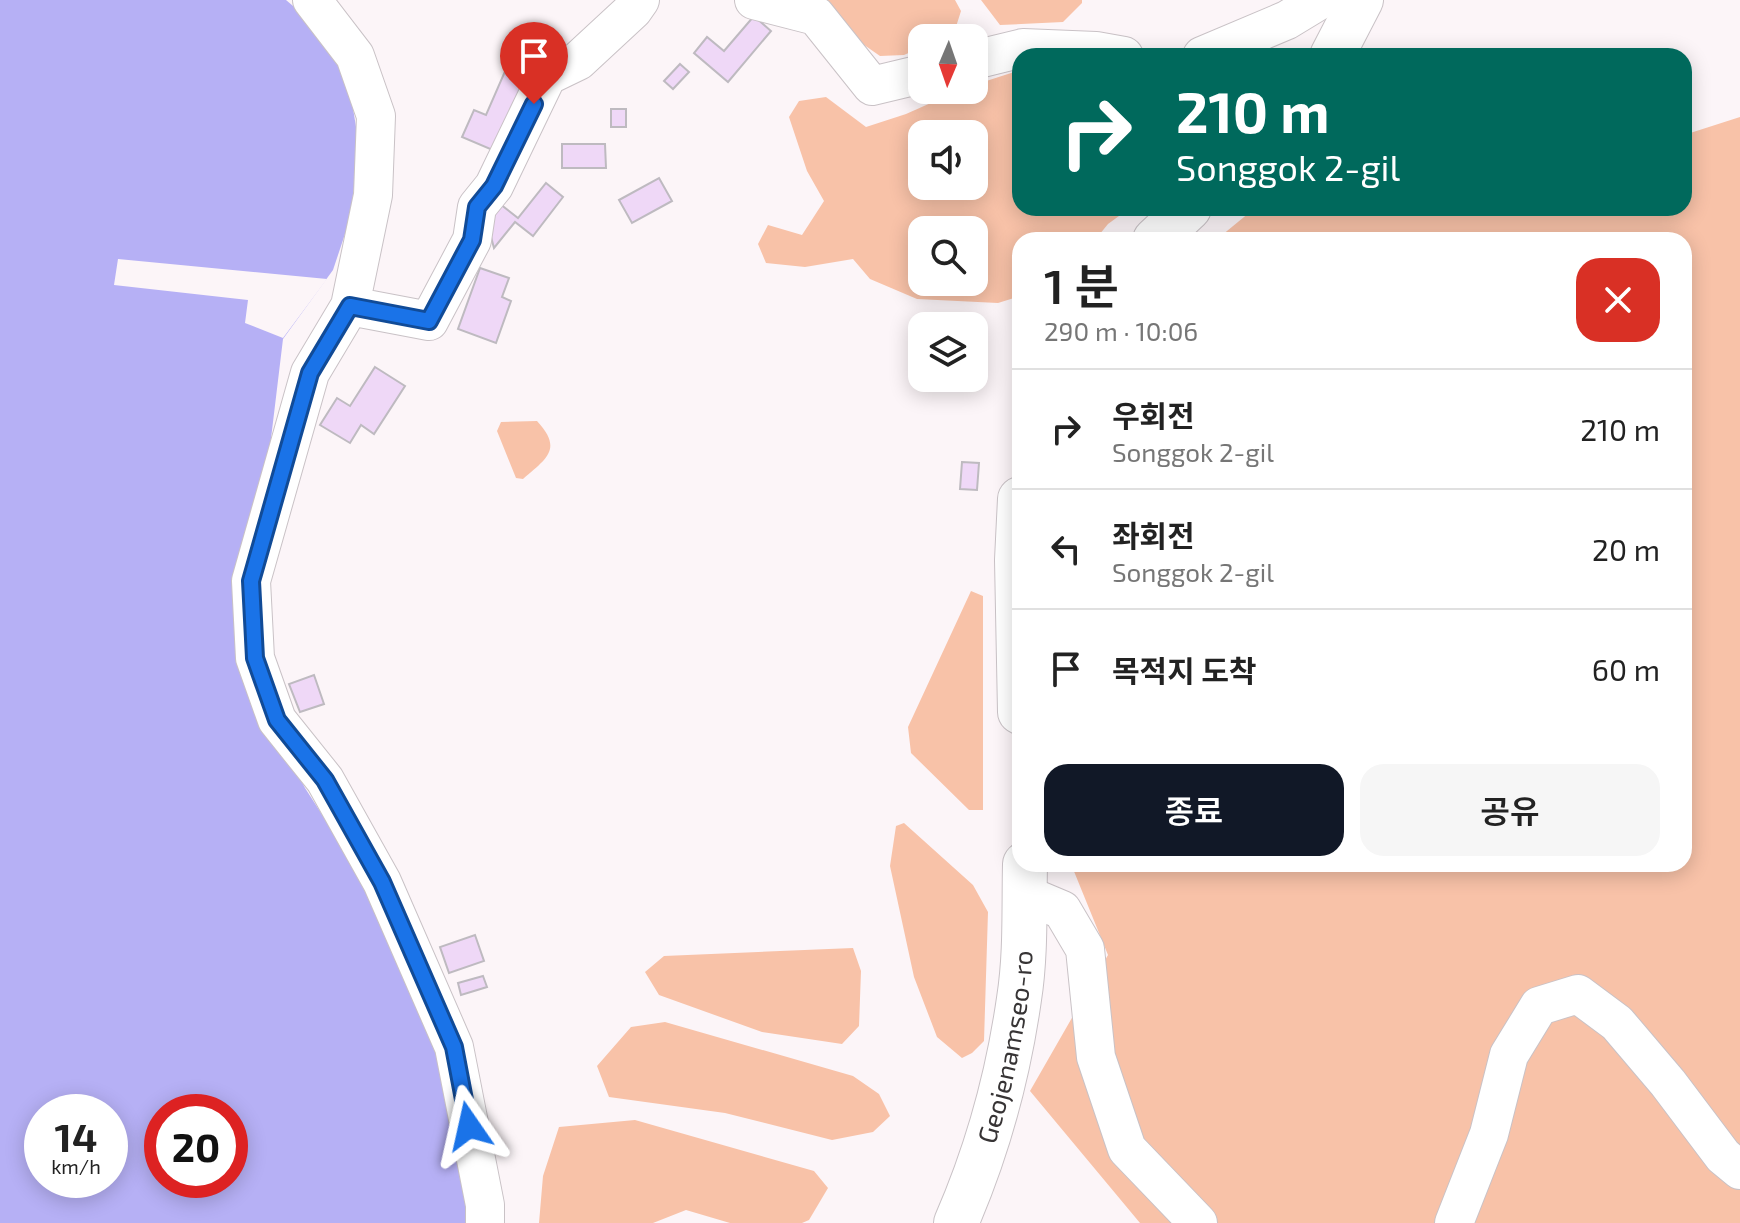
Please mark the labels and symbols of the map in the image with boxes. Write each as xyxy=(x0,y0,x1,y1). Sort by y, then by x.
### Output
pin xyxy=(500,22,568,104)
north arrow xyxy=(908,24,988,104)
street label: Geojenamseo-ro xyxy=(970,950,1038,1147)
position arrow xyxy=(427,1084,511,1168)
speed limit sign: 20 xyxy=(144,1094,248,1198)

